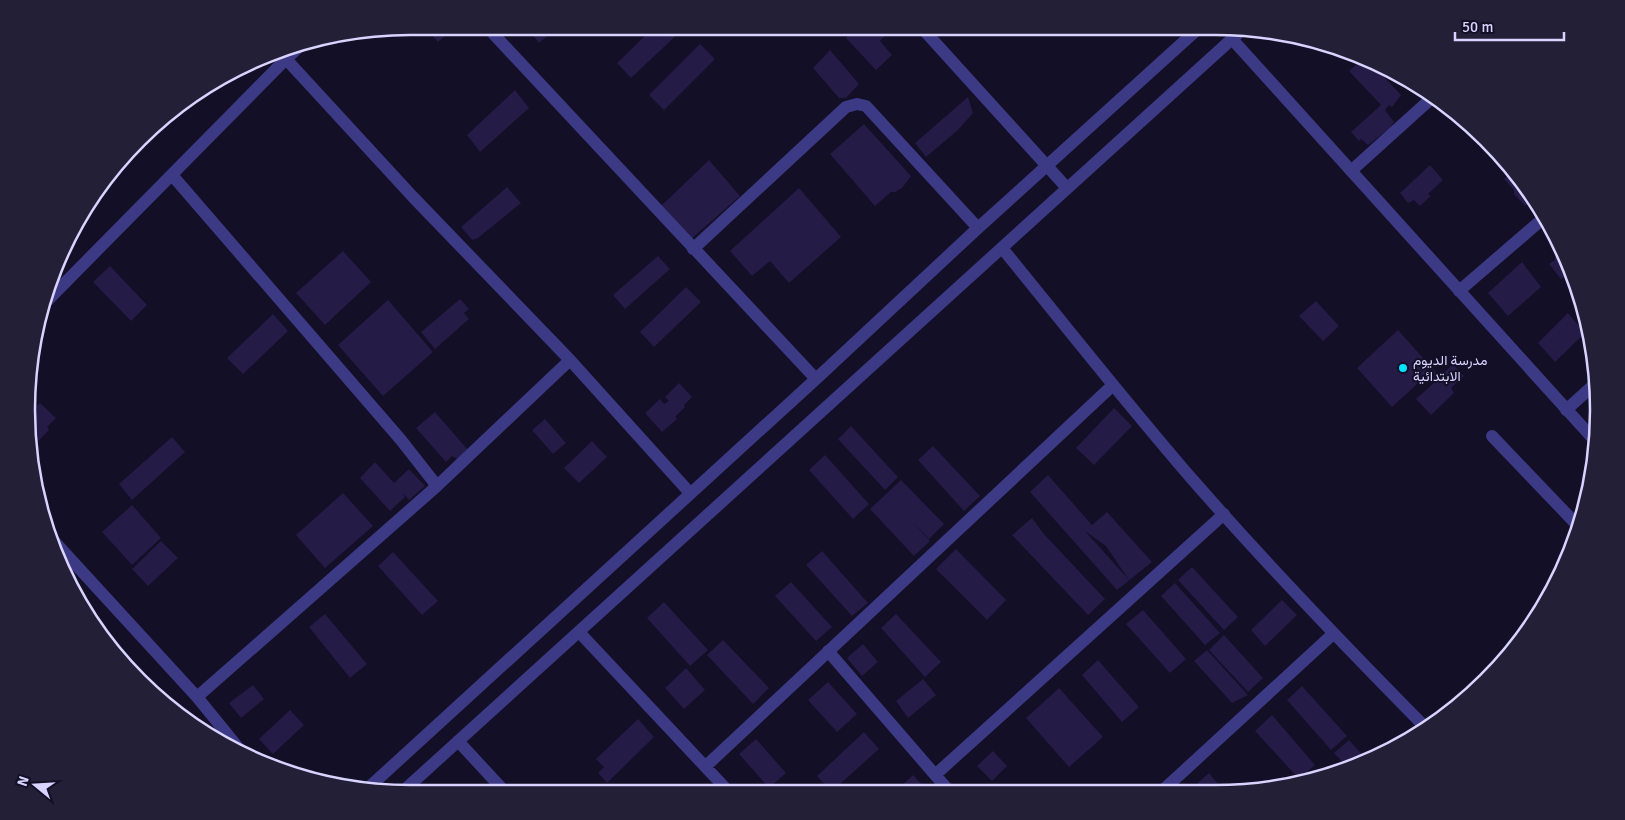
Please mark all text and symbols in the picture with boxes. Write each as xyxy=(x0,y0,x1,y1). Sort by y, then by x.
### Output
scale bar xyxy=(1455,10,1564,42)
text: 50 m xyxy=(1462,18,1493,36)
place label: مدرسة الديوم الابتدائية xyxy=(1413,352,1487,385)
marker: مدرسة الديوم الابتدائية xyxy=(1397,362,1409,374)
north arrow xyxy=(10,760,60,810)
text: N xyxy=(14,774,33,788)

